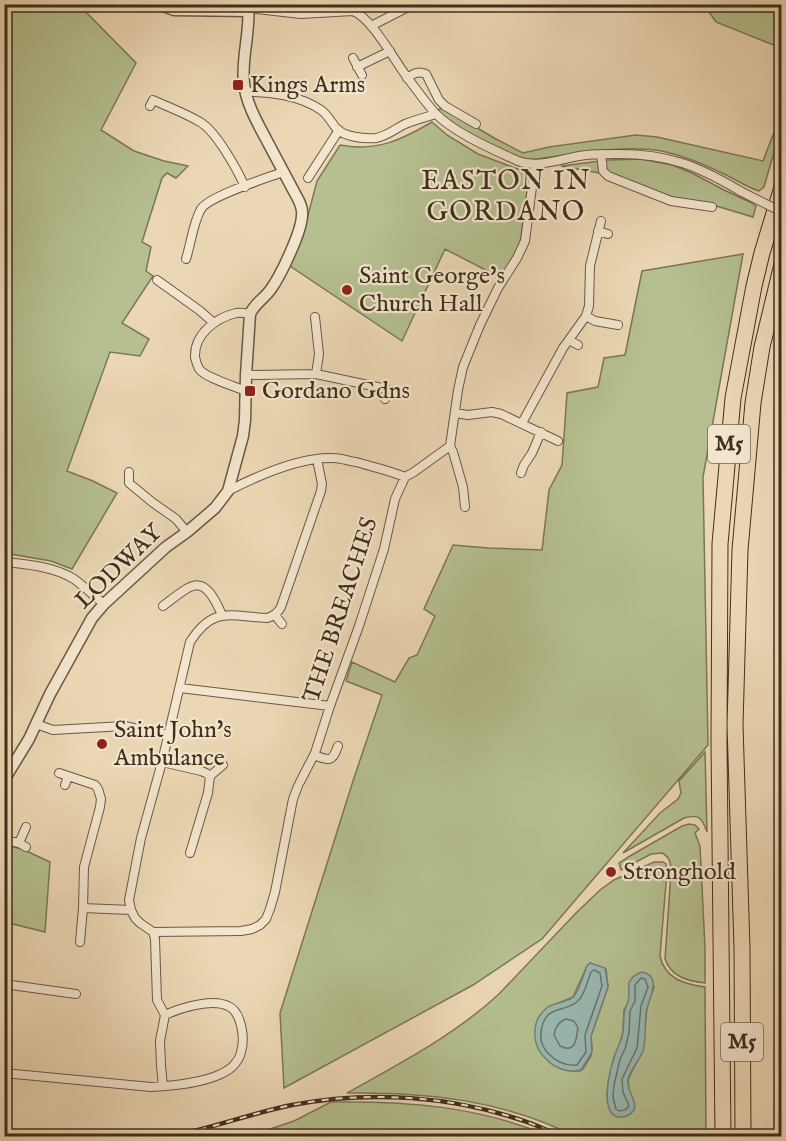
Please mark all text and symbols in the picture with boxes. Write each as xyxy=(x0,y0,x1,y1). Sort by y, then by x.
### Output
place label: Kings Arms xyxy=(250,70,365,101)
marker: Kings Arms xyxy=(231,78,245,92)
district label: EASTON IN GORDANO xyxy=(421,165,591,230)
place label: Saint George's Church Hall xyxy=(359,261,505,320)
marker: Saint George's Church Hall xyxy=(340,283,354,297)
place label: Gordano Gdns xyxy=(262,376,410,407)
marker: Gordano Gdns xyxy=(243,384,257,398)
road number: M5 xyxy=(708,425,750,463)
street label: THE BREACHES xyxy=(296,513,386,707)
street label: LODWAY xyxy=(69,517,170,616)
place label: Saint John's Ambulance xyxy=(113,715,232,774)
marker: Saint John's Ambulance xyxy=(95,737,109,751)
place label: Stronghold xyxy=(623,857,736,888)
marker: Stronghold xyxy=(604,865,618,879)
road number: M5 xyxy=(721,1023,763,1061)

